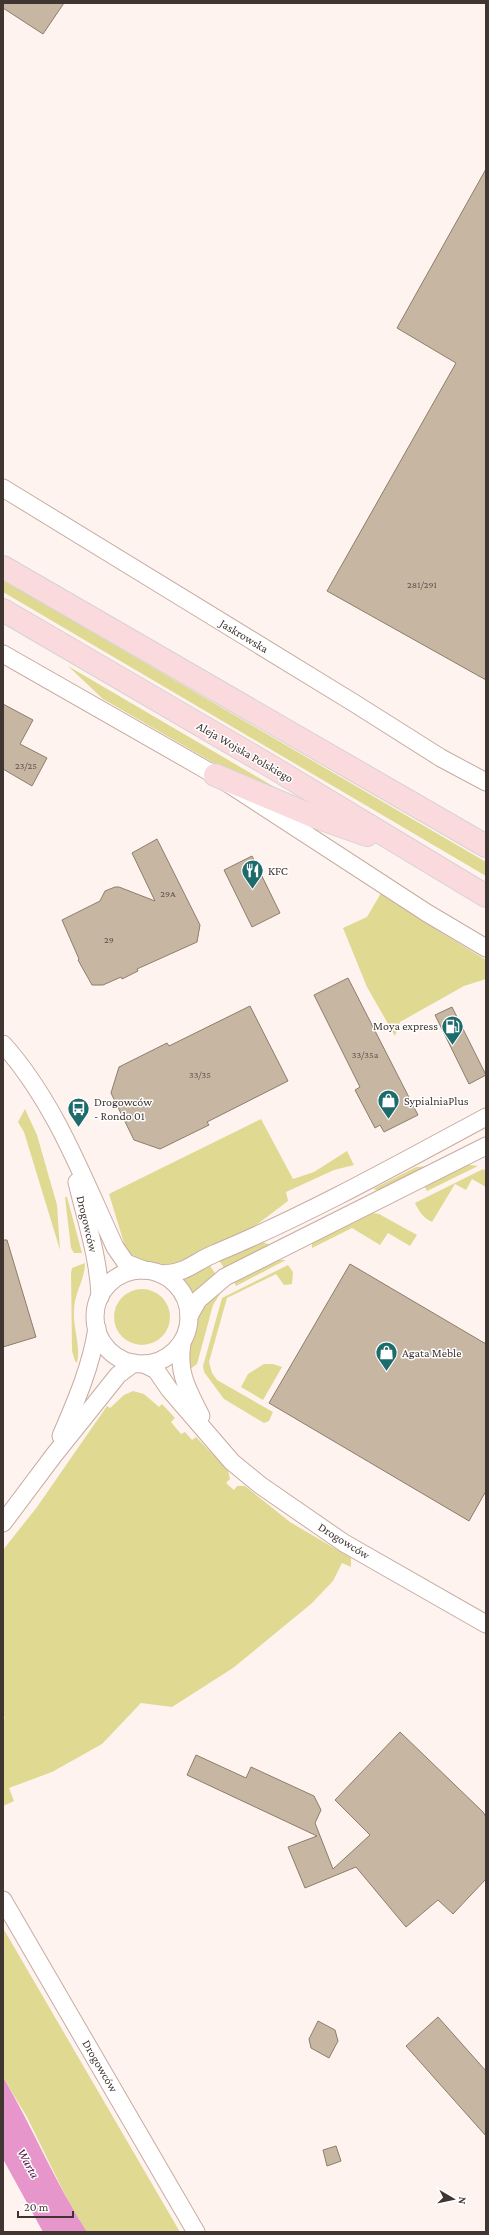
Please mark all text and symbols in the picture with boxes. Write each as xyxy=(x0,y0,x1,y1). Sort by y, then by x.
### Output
house number: 281/291 xyxy=(407,579,437,590)
street label: Jaskrowska xyxy=(216,616,271,656)
street label: Aleja Wojska Polskiego xyxy=(194,719,296,785)
house number: 23/25 xyxy=(15,760,37,771)
restaurant icon: KFC xyxy=(239,858,265,891)
place label: KFC xyxy=(268,864,288,878)
house number: 29A xyxy=(160,888,176,899)
house number: 29 xyxy=(104,934,114,945)
fuel station icon: Moya express xyxy=(440,1013,466,1046)
place label: Moya express xyxy=(373,1019,438,1033)
house number: 33/35a xyxy=(352,1049,379,1060)
house number: 33/35 xyxy=(189,1069,211,1080)
shop icon: SypialniaPlus xyxy=(376,1088,402,1121)
place label: SypialniaPlus xyxy=(404,1094,469,1108)
place label: Drogowców - Rondo 01 xyxy=(94,1095,152,1123)
bus stop icon: Drogowców - Rondo 01 xyxy=(66,1096,92,1129)
street label: Drogowców xyxy=(74,1194,100,1254)
shop icon: Agata Meble xyxy=(373,1340,399,1373)
place label: Agata Meble xyxy=(402,1346,462,1360)
street label: Drogowców xyxy=(316,1520,372,1562)
street label: Drogowców xyxy=(79,2037,121,2095)
water label: Warta xyxy=(14,2146,43,2181)
north arrow xyxy=(433,2179,473,2219)
scale bar xyxy=(18,2193,73,2219)
text: N xyxy=(456,2196,469,2206)
text: 20 m xyxy=(24,2200,49,2214)

